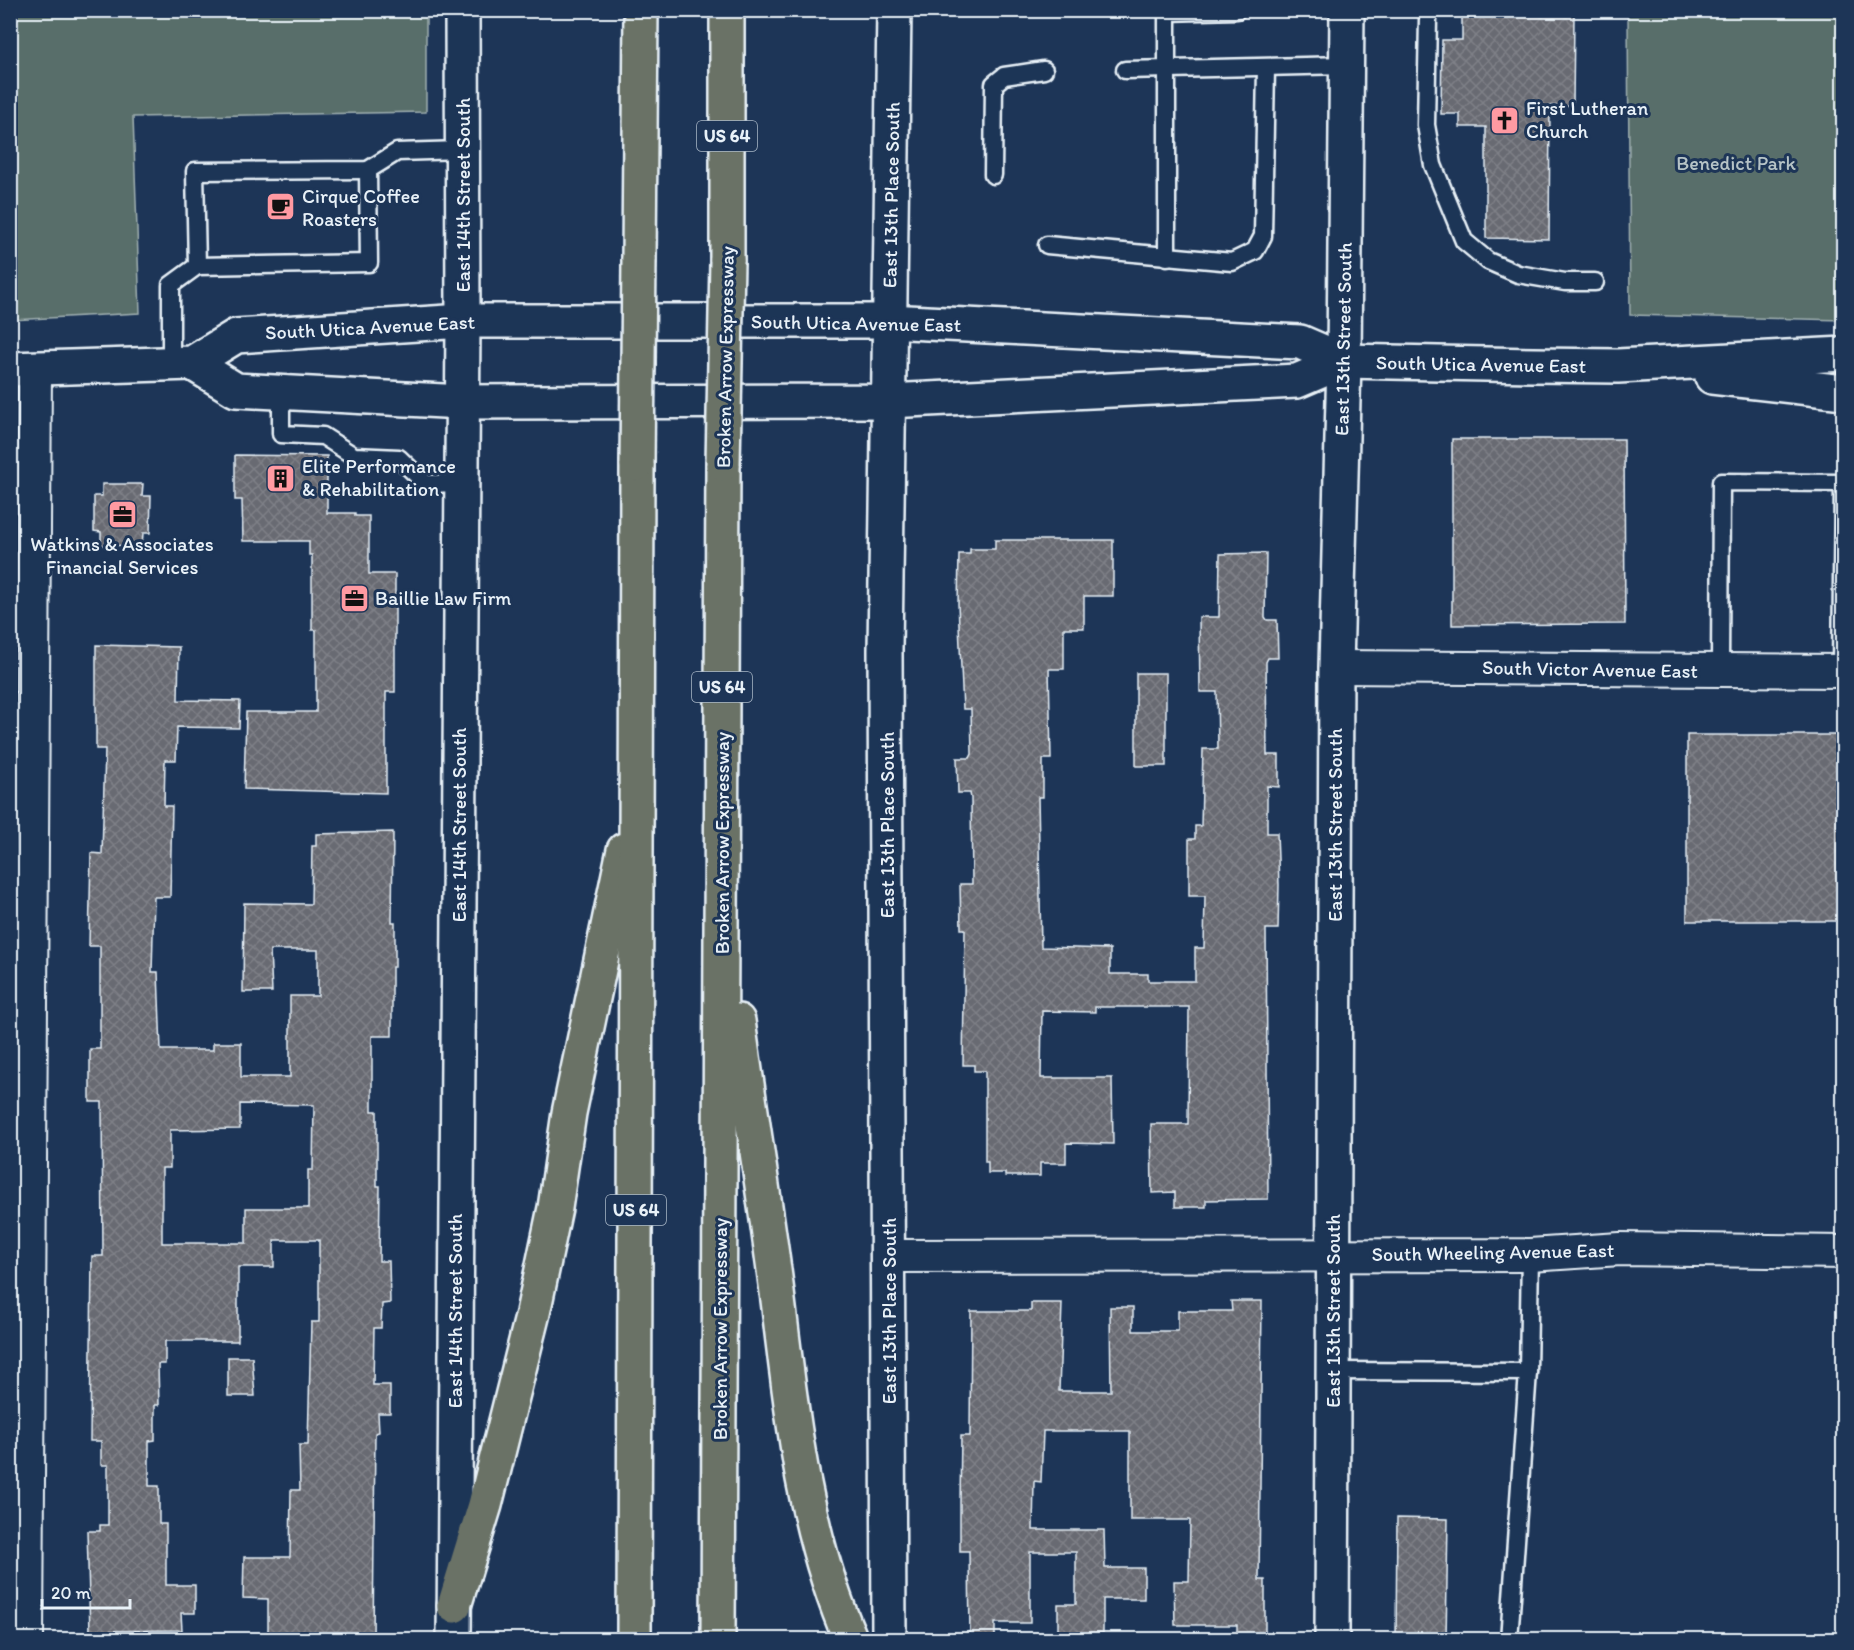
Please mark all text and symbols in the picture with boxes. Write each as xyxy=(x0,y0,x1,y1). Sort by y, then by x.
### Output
place label: First Lutheran Church xyxy=(1526,96,1648,143)
street label: East 14th Street South xyxy=(451,97,475,292)
street label: East 13th Place South xyxy=(877,102,905,288)
church icon: First Lutheran Church xyxy=(1489,104,1521,136)
road number: US 64 xyxy=(697,121,757,151)
park label: Benedict Park xyxy=(1676,151,1796,175)
place label: Cirque Coffee Roasters xyxy=(302,184,420,231)
cafe icon: Cirque Coffee Roasters xyxy=(265,191,297,223)
street label: East 13th Street South xyxy=(1329,242,1357,436)
street label: Broken Arrow Expressway xyxy=(711,245,739,468)
street label: South Utica Avenue East xyxy=(264,309,476,344)
street label: South Utica Avenue East xyxy=(751,309,962,337)
street label: South Utica Avenue East xyxy=(1376,350,1587,378)
place label: Elite Performance & Rehabilitation xyxy=(302,454,456,501)
building icon: Elite Performance & Rehabilitation xyxy=(265,462,297,494)
office icon: Watkins & Associates Financial Services xyxy=(106,498,138,530)
place label: Watkins & Associates Financial Services xyxy=(30,532,214,579)
office icon: Baillie Law Firm xyxy=(338,582,370,614)
place label: Baillie Law Firm xyxy=(375,586,511,610)
street label: South Victor Avenue East xyxy=(1482,655,1698,683)
road number: US 64 xyxy=(692,672,752,702)
street label: East 14th Street South xyxy=(447,727,471,922)
street label: East 13th Street South xyxy=(1323,728,1347,922)
street label: Broken Arrow Expressway xyxy=(710,731,734,954)
street label: East 13th Place South xyxy=(875,732,899,918)
road number: US 64 xyxy=(606,1195,666,1225)
street label: East 14th Street South xyxy=(443,1213,467,1408)
street label: East 13th Street South xyxy=(1321,1214,1345,1408)
street label: Broken Arrow Expressway xyxy=(708,1217,732,1440)
street label: East 13th Place South xyxy=(877,1218,901,1404)
street label: South Wheeling Avenue East xyxy=(1371,1238,1615,1266)
scale bar xyxy=(42,1572,130,1610)
text: 20 m xyxy=(51,1582,91,1604)

